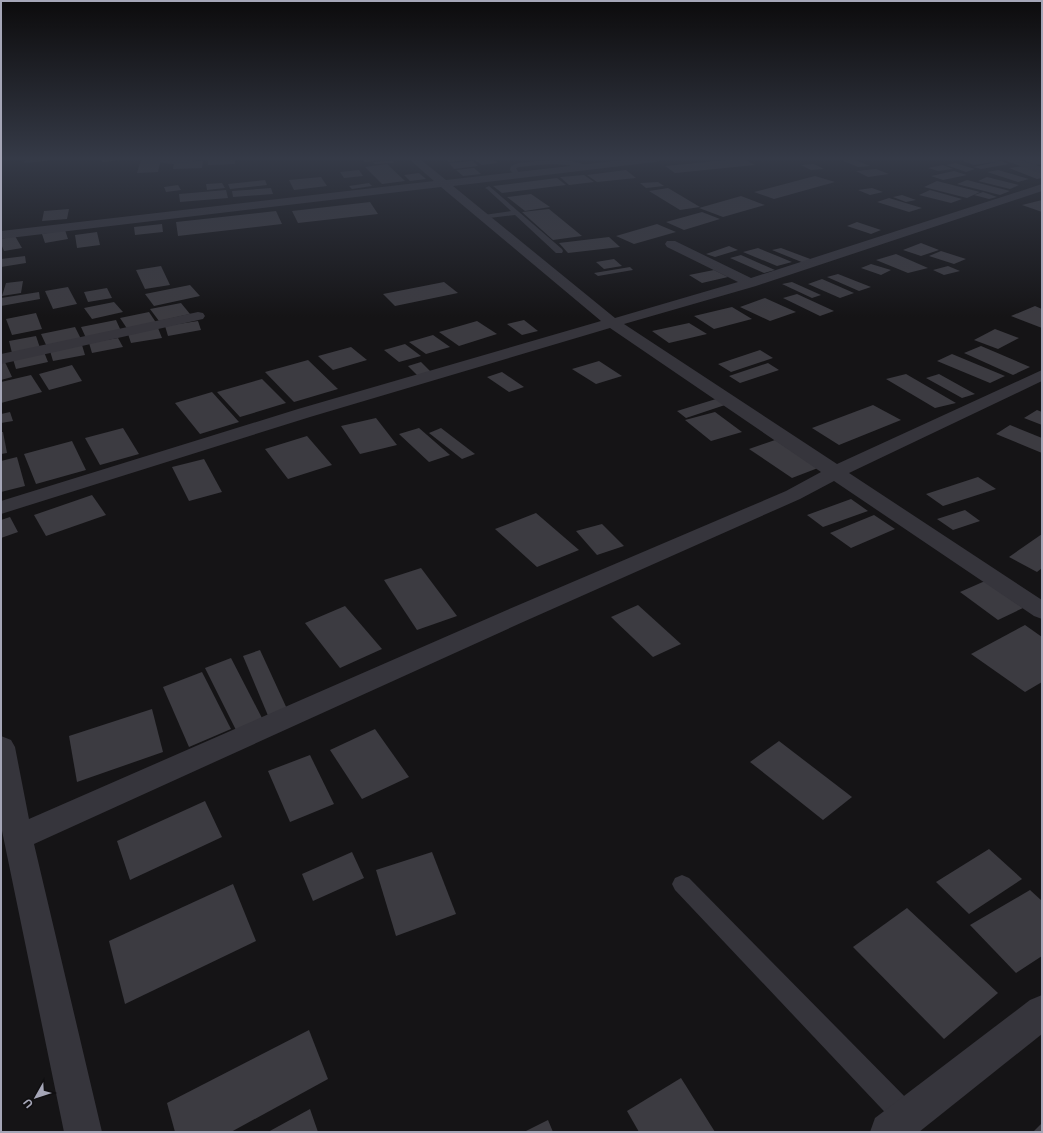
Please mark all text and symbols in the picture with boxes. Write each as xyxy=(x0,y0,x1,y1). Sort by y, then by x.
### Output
north arrow xyxy=(16,1077,56,1117)
text: U xyxy=(20,1096,36,1111)

